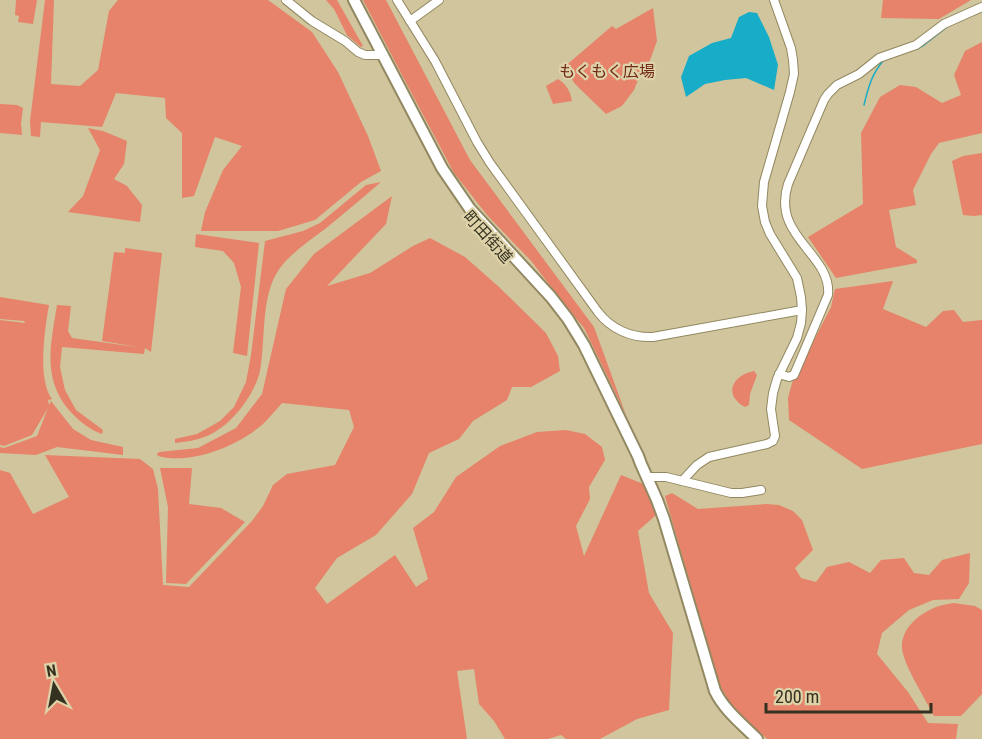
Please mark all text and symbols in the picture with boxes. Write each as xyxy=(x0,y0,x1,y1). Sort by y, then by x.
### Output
park label: もくもく広場 xyxy=(559,62,655,81)
street label: 町田街道 xyxy=(460,207,516,267)
north arrow xyxy=(24,655,84,715)
text: N xyxy=(45,661,58,681)
scale bar xyxy=(766,676,931,714)
text: 200 m xyxy=(775,686,819,707)

